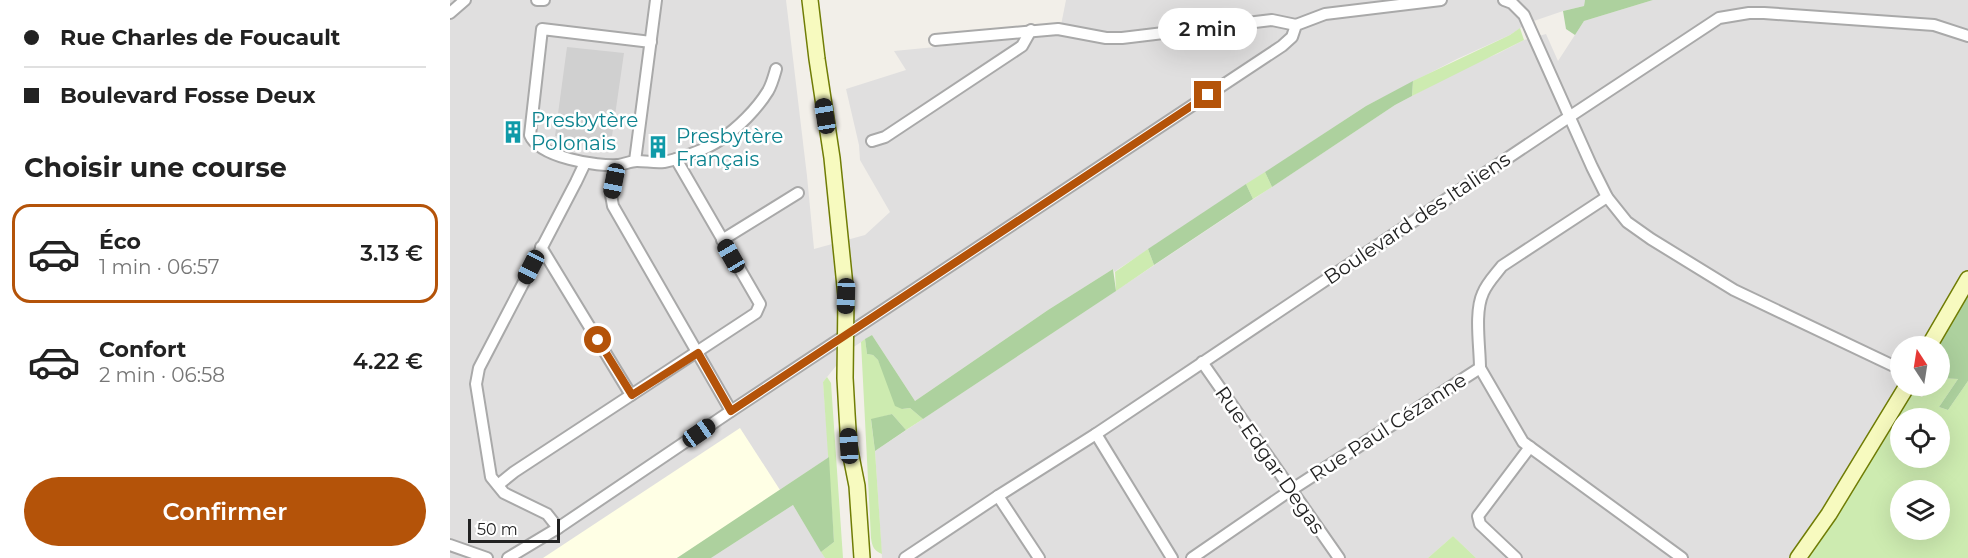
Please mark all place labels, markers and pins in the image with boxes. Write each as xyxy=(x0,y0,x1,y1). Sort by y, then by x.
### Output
place label: Presbytère Polonais xyxy=(531,108,638,155)
building icon: Presbytère Polonais xyxy=(500,119,526,145)
place label: Presbytère Français xyxy=(676,124,783,171)
building icon: Presbytère Français xyxy=(645,134,671,160)

